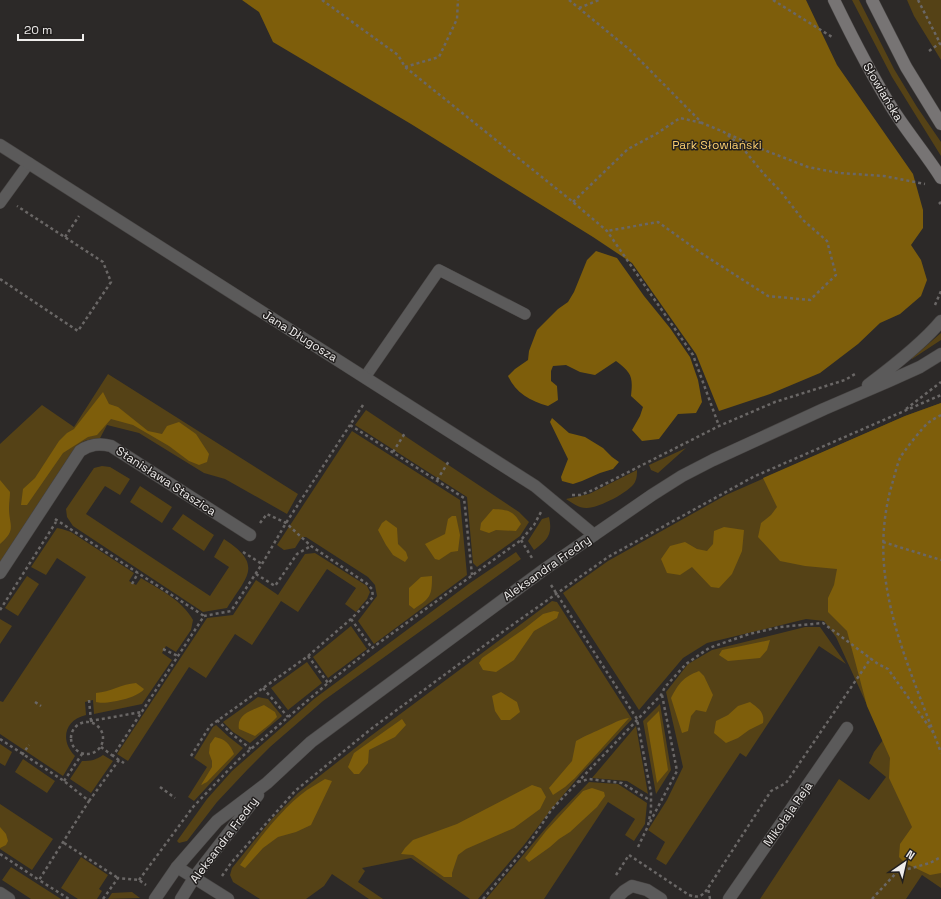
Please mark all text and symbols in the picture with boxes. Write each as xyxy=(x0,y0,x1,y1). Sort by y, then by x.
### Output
scale bar xyxy=(18,16,83,42)
text: 20 m xyxy=(24,22,52,38)
street label: Słowiańska xyxy=(859,60,907,124)
park label: Park Słowiański xyxy=(672,137,762,153)
street label: Jana Długosza xyxy=(260,307,341,365)
street label: Stanisława Staszica xyxy=(113,443,219,519)
street label: Aleksandra Fredry xyxy=(500,532,594,604)
street label: Mikołaja Reja xyxy=(760,778,816,850)
street label: Aleksandra Fredry xyxy=(186,794,262,886)
north arrow xyxy=(885,843,925,883)
text: N xyxy=(904,847,918,863)

